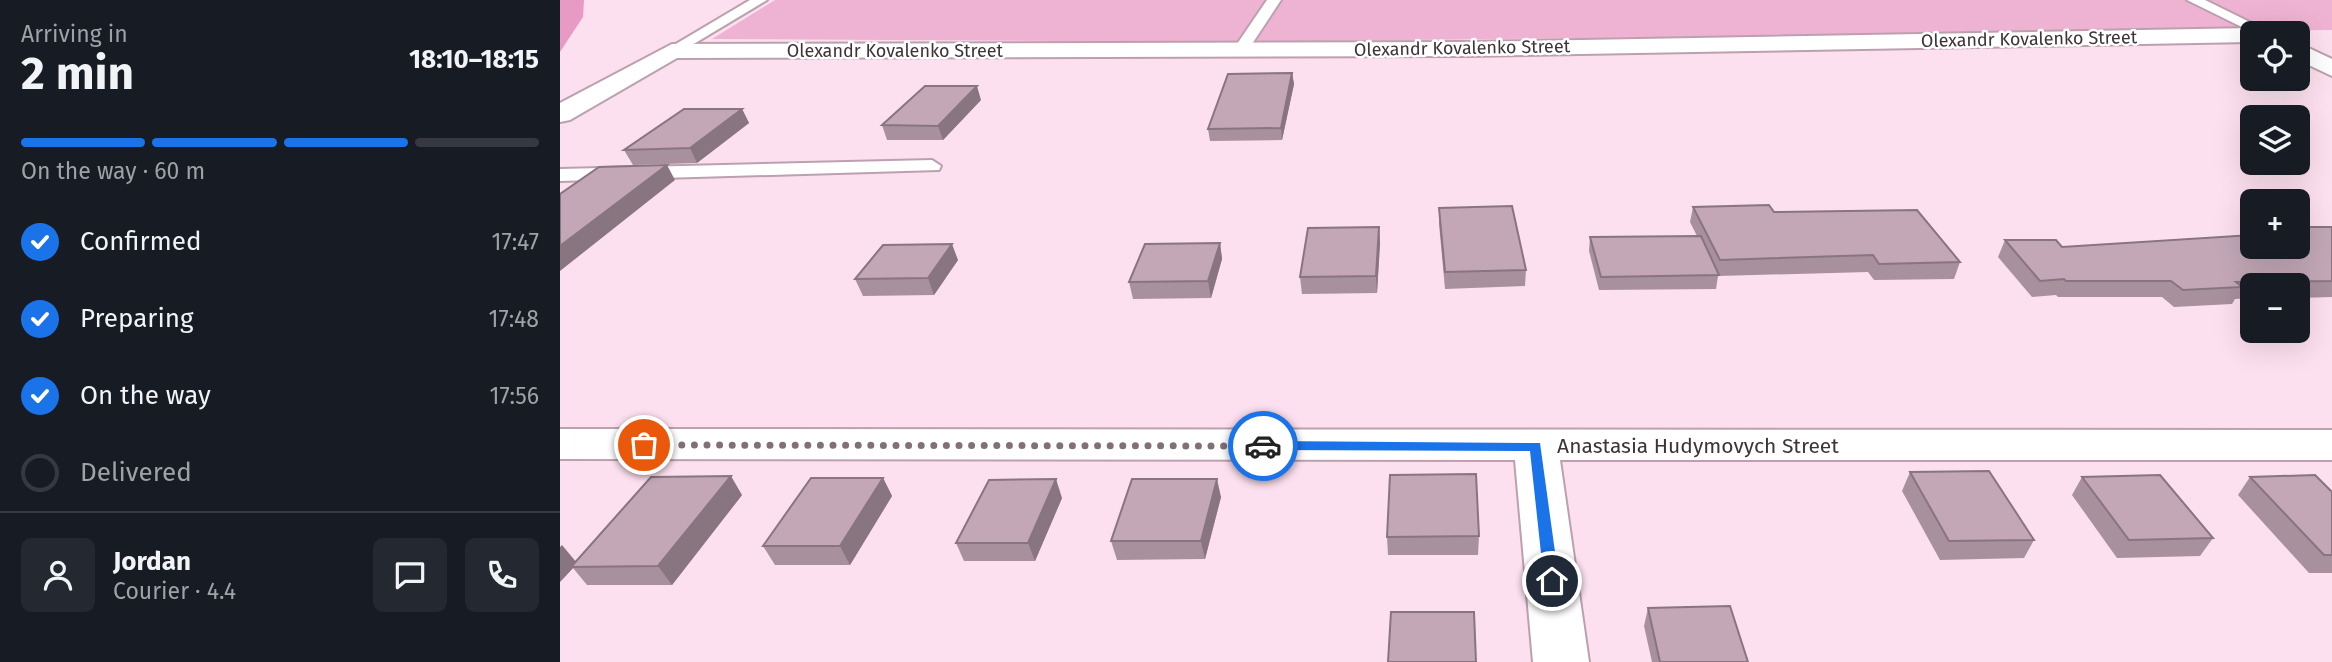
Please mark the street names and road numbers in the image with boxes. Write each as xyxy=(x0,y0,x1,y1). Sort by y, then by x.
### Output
street label: Olexandr Kovalenko Street xyxy=(1921,26,2138,52)
street label: Olexandr Kovalenko Street xyxy=(1354,35,1571,61)
street label: Olexandr Kovalenko Street xyxy=(787,40,1004,62)
street label: Anastasia Hudymovych Street xyxy=(1557,433,1839,459)

